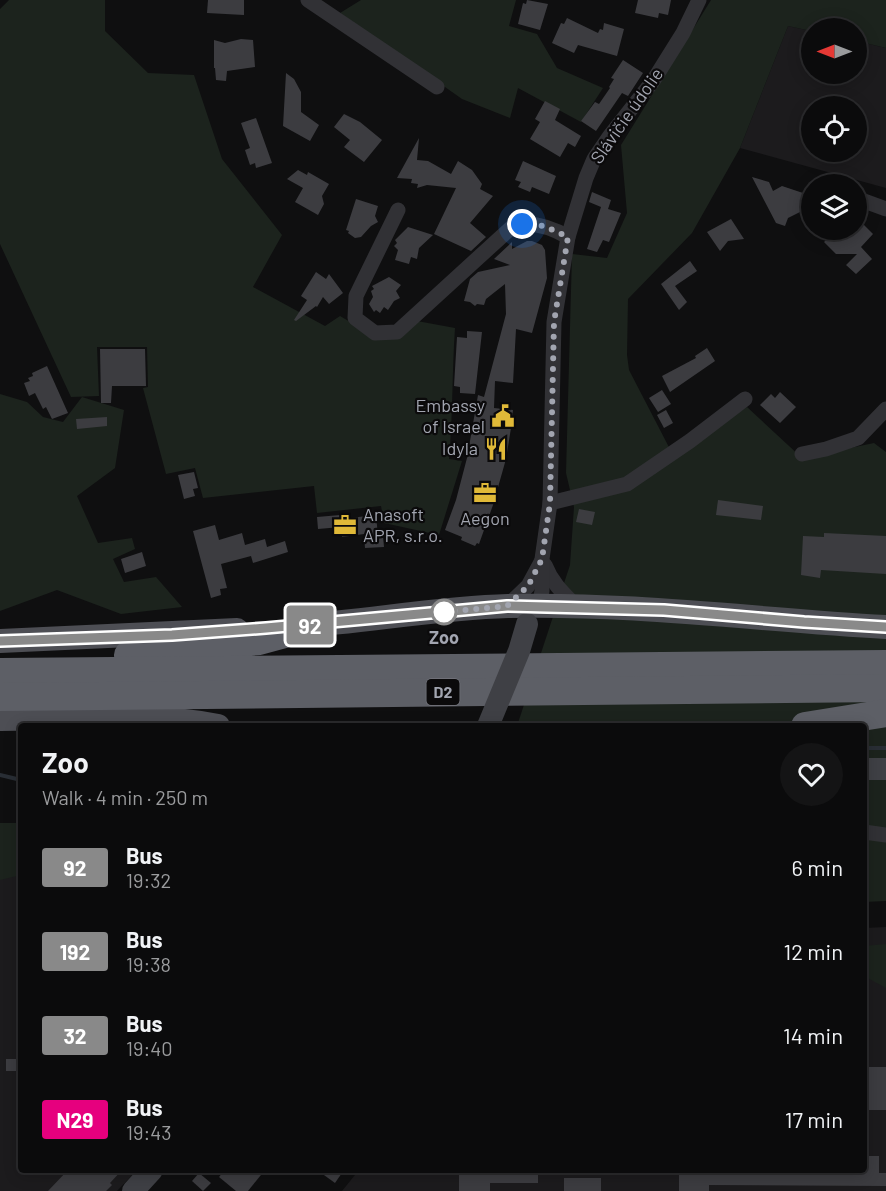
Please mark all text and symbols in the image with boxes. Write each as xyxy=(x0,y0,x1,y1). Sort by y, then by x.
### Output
north arrow xyxy=(801,18,867,84)
map controls xyxy=(801,18,867,240)
street label: Slávičie údolie xyxy=(585,63,667,167)
button: locate xyxy=(801,96,867,162)
button: layers xyxy=(801,174,867,240)
your location xyxy=(507,209,537,239)
place label: Embassy of Israel xyxy=(415,394,485,437)
public building icon: Embassy of Israel xyxy=(490,403,516,429)
restaurant icon: Idyla xyxy=(483,436,509,462)
place label: Idyla xyxy=(442,437,478,459)
office icon: Aegon xyxy=(472,480,498,506)
place label: Anasoft APR, s.r.o. xyxy=(363,503,443,546)
place label: Aegon xyxy=(460,507,510,529)
office icon: Anasoft APR, s.r.o. xyxy=(332,512,358,538)
marker: Zoo xyxy=(431,599,457,625)
line badge: 92 xyxy=(283,606,337,644)
text: 92 xyxy=(299,613,321,638)
place label: Zoo xyxy=(429,626,459,648)
road number: D2 xyxy=(426,679,460,705)
button: heart xyxy=(780,743,843,806)
text: Zoo xyxy=(42,745,89,779)
text: Walk · 4 min · 250 m xyxy=(42,785,208,809)
text: Bus xyxy=(126,842,163,868)
text: 6 min xyxy=(792,854,843,880)
text: 92 xyxy=(64,855,86,880)
text: 19:32 xyxy=(126,868,171,892)
text: Bus xyxy=(126,926,163,952)
text: 12 min xyxy=(783,938,843,964)
text: 192 xyxy=(60,939,90,964)
text: 19:38 xyxy=(126,952,171,976)
text: Bus xyxy=(126,1010,163,1036)
text: 14 min xyxy=(783,1022,843,1048)
text: 32 xyxy=(63,1023,87,1048)
text: 19:40 xyxy=(126,1036,173,1060)
text: Bus xyxy=(126,1094,163,1120)
text: 17 min xyxy=(785,1106,843,1132)
text: N29 xyxy=(57,1107,93,1132)
text: 19:43 xyxy=(126,1120,172,1144)

